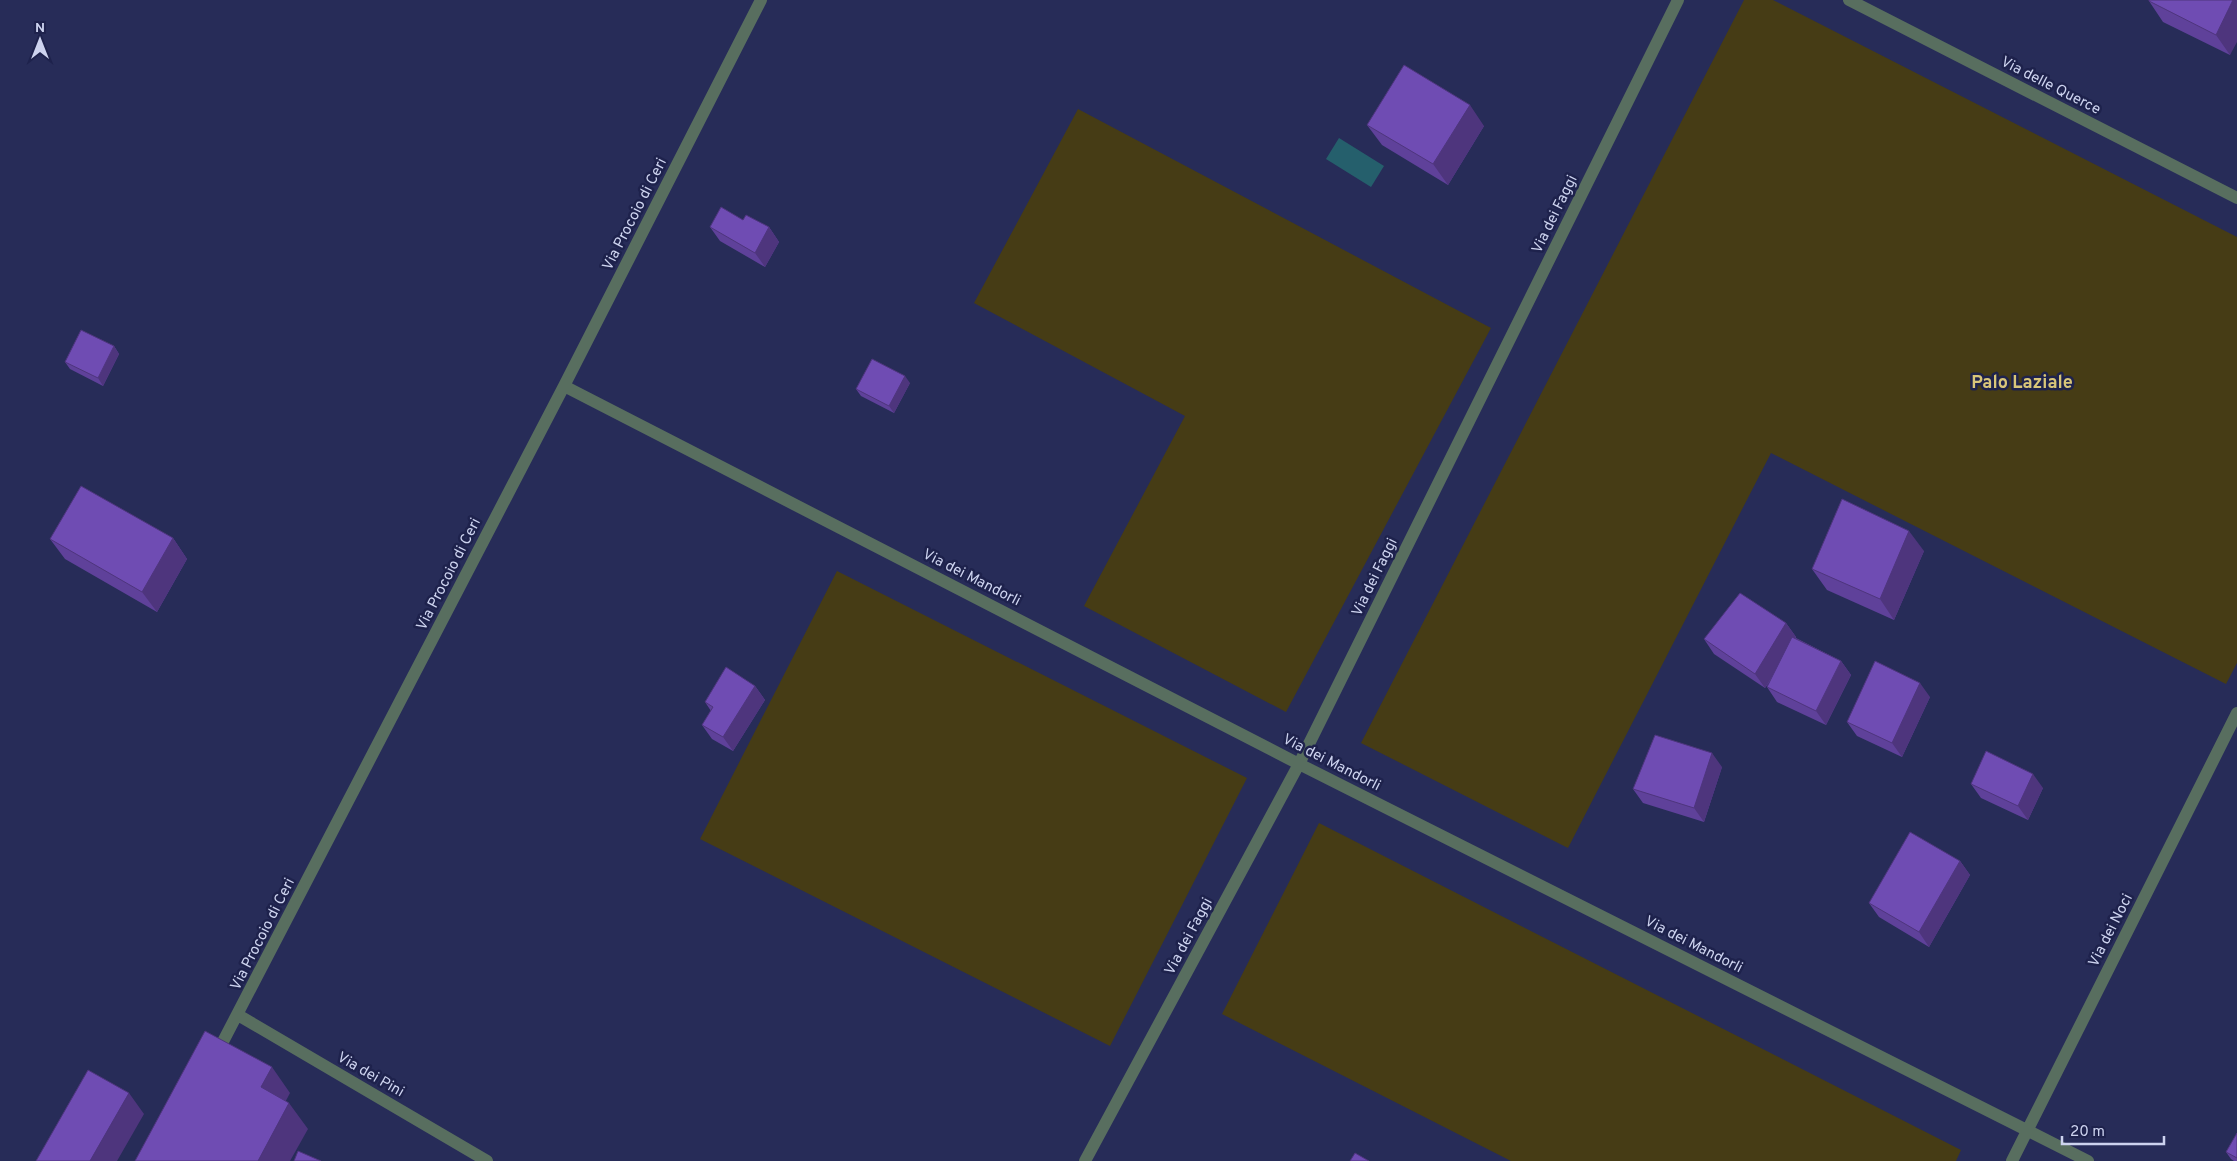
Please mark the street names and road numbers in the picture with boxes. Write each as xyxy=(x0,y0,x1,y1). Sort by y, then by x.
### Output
street label: Via delle Querce xyxy=(1997,53,2103,120)
street label: Via Procoio di Ceri xyxy=(599,155,672,274)
street label: Via dei Faggi xyxy=(1528,172,1582,257)
street label: Via Procoio di Ceri xyxy=(413,515,486,634)
street label: Via dei Faggi xyxy=(1348,535,1402,620)
street label: Via dei Mandorli xyxy=(919,545,1023,611)
street label: Via dei Mandorli xyxy=(1279,730,1383,796)
street label: Via Procoio di Ceri xyxy=(227,875,300,994)
street label: Via dei Noci xyxy=(2085,891,2138,970)
street label: Via dei Faggi xyxy=(1161,895,1218,979)
street label: Via dei Mandorli xyxy=(1641,912,1745,978)
street label: Via dei Pini xyxy=(333,1048,407,1102)

